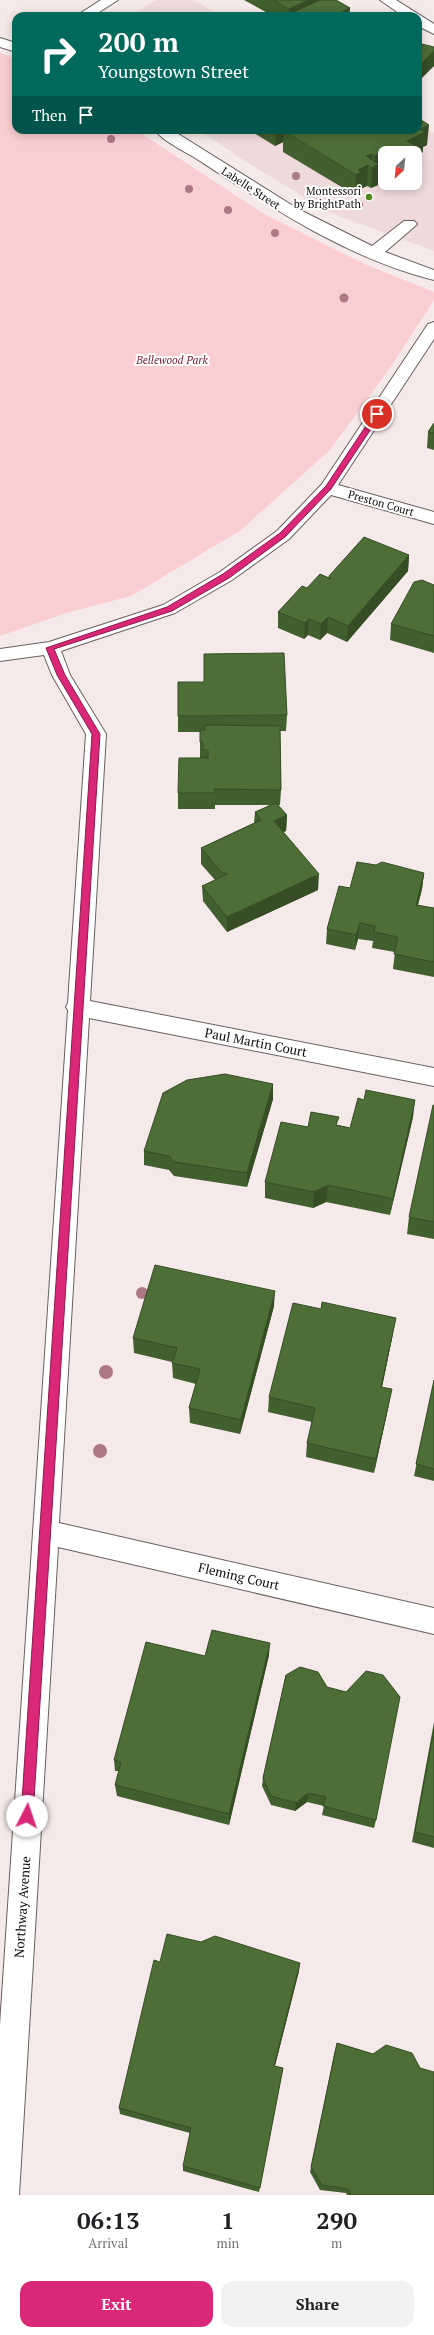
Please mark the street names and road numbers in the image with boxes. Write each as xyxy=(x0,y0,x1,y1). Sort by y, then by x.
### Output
street label: Labelle Street xyxy=(219,164,283,212)
street label: Preston Court xyxy=(346,487,416,519)
street label: Paul Martin Court xyxy=(203,1023,309,1061)
street label: Fleming Court xyxy=(197,1558,282,1594)
street label: Northway Avenue xyxy=(9,1855,35,1959)

